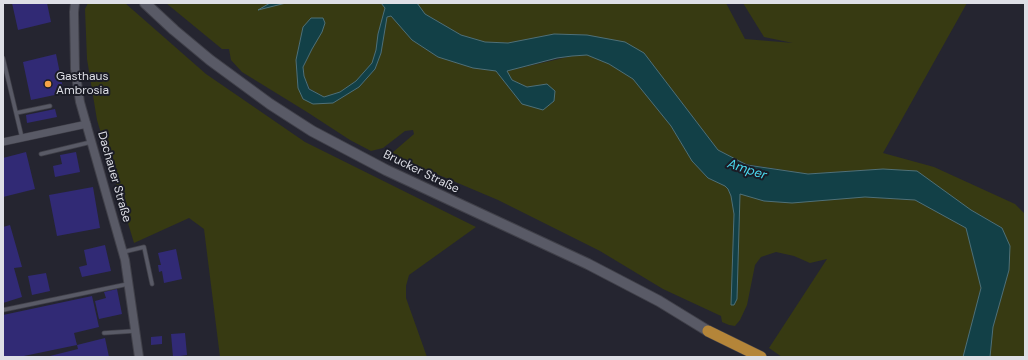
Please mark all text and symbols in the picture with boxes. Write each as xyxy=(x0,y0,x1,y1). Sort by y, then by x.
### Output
place label: Gasthaus Ambrosia xyxy=(56,70,109,98)
marker: Gasthaus Ambrosia xyxy=(43,79,53,89)
street label: Dachauer Straße xyxy=(94,130,134,224)
street label: Brucker Straße xyxy=(381,147,461,197)
water label: Amper xyxy=(725,156,769,184)

